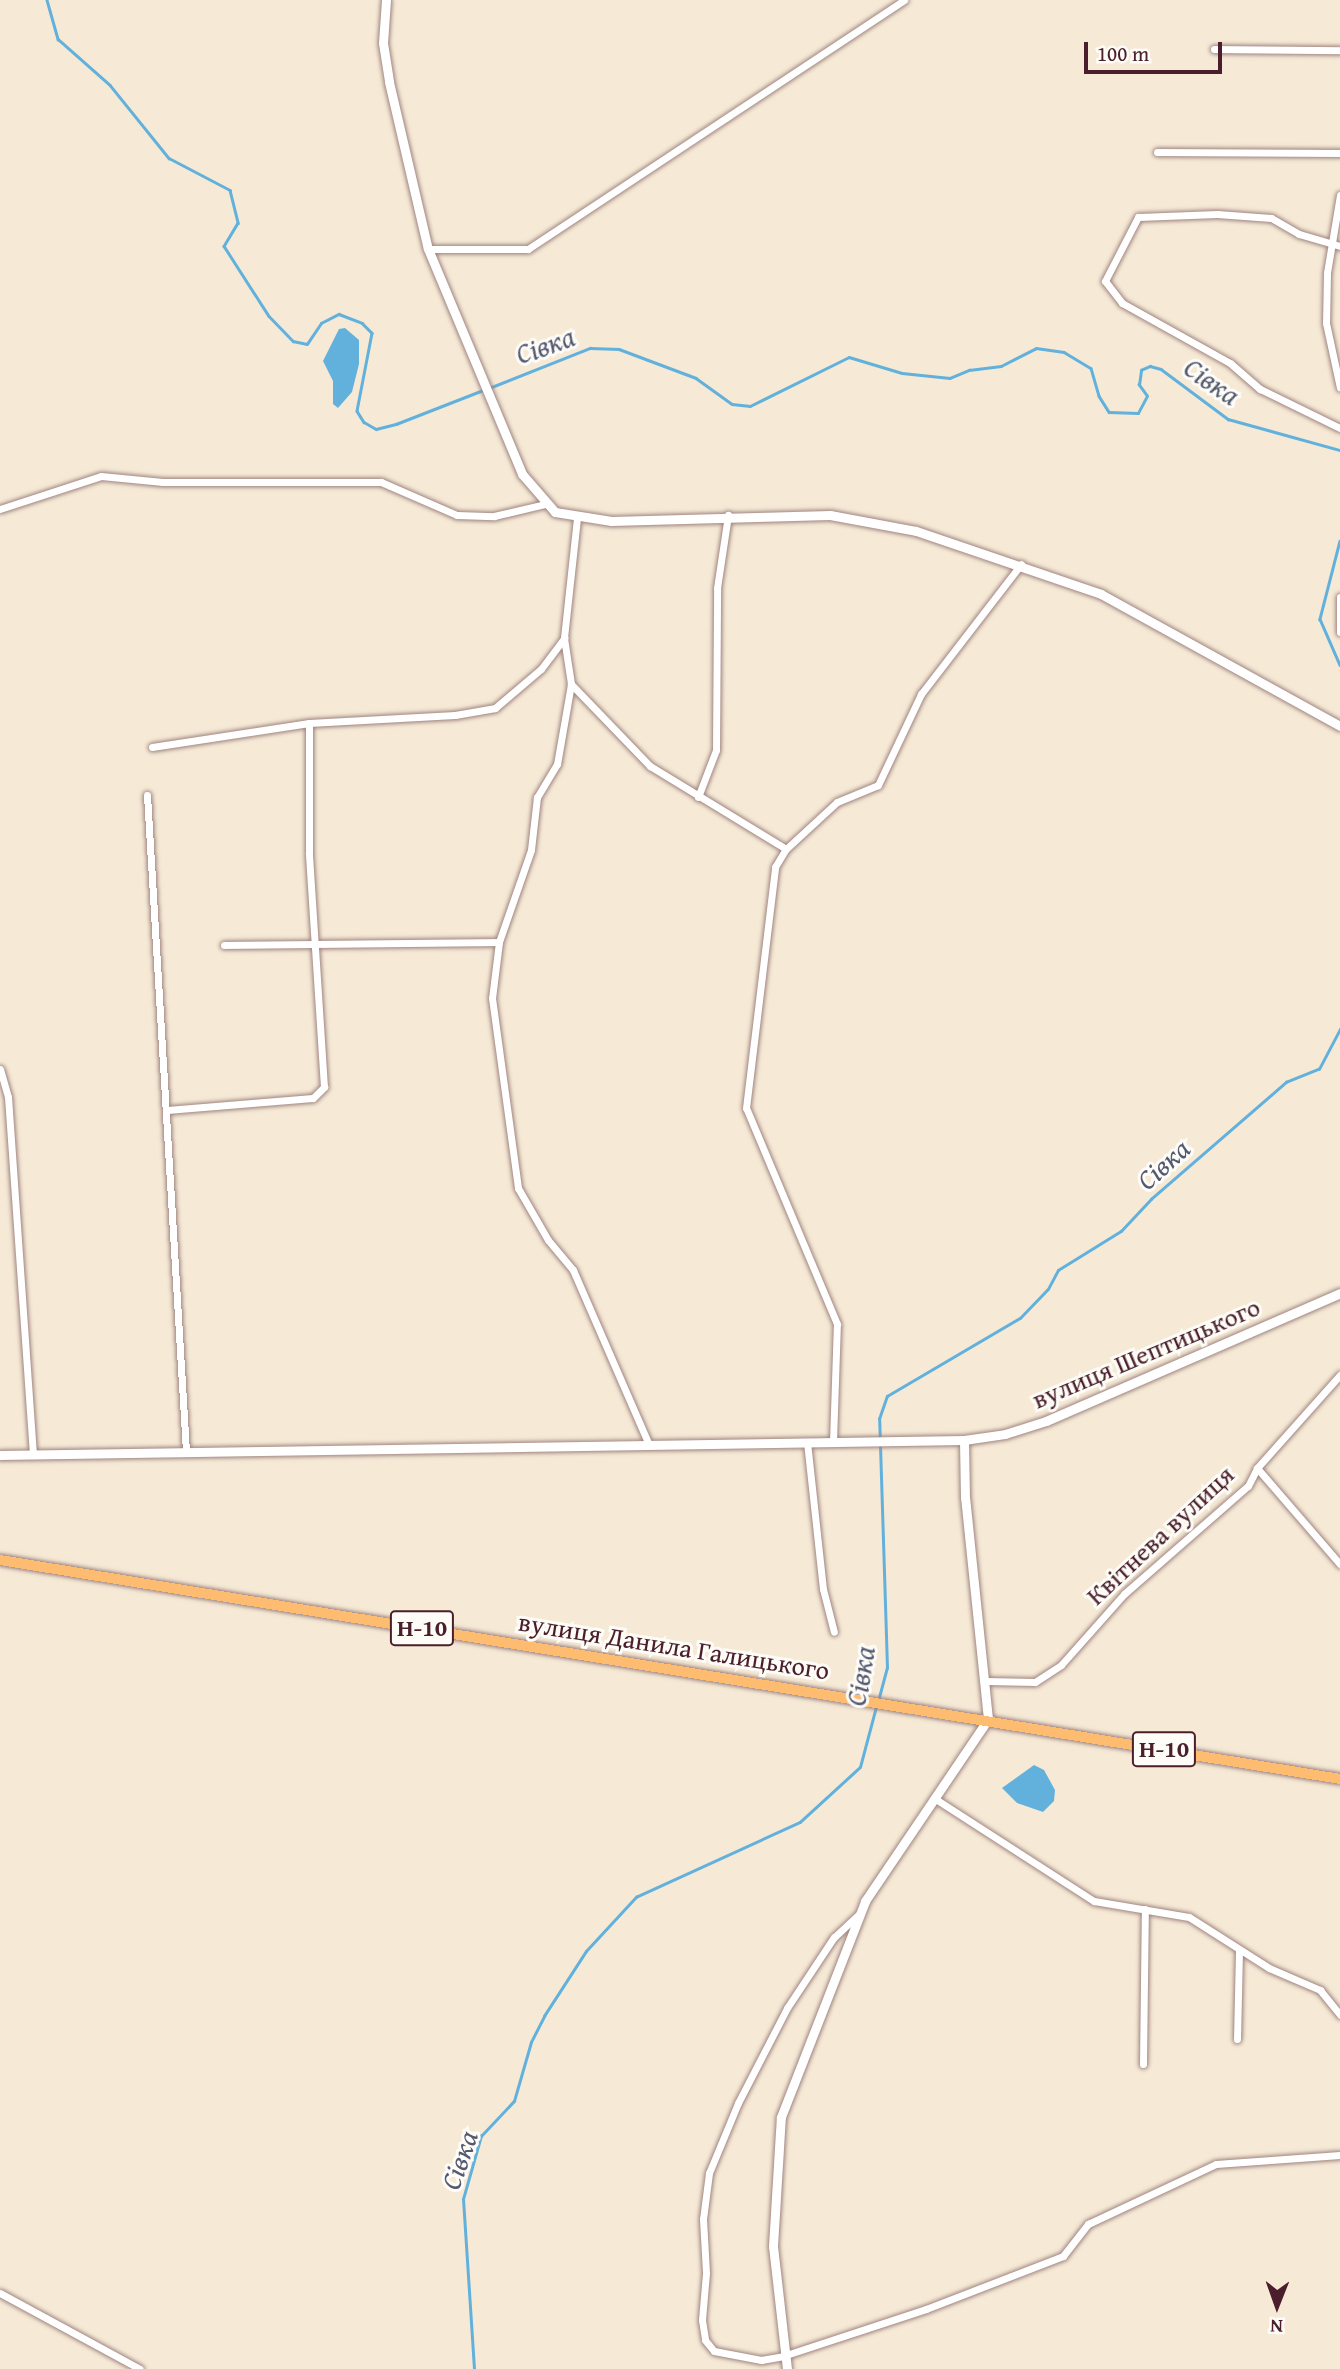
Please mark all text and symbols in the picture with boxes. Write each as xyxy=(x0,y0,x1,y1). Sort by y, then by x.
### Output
scale bar xyxy=(1088,28,1226,72)
text: 100 m xyxy=(1097,38,1149,69)
water label: Сівка xyxy=(511,319,579,371)
water label: Сівка xyxy=(1178,350,1246,412)
water label: Сівка xyxy=(1130,1131,1196,1197)
street label: вулиця Шептицького xyxy=(1028,1291,1264,1415)
street label: Квітнева вулиця xyxy=(1080,1459,1240,1611)
street label: вулиця Данила Галицького xyxy=(516,1606,832,1686)
road number: Н-10 xyxy=(389,1608,455,1648)
water label: Сівка xyxy=(839,1644,881,1708)
road number: Н-10 xyxy=(1131,1728,1197,1770)
water label: Сівка xyxy=(433,2126,485,2194)
north arrow xyxy=(1242,2271,1312,2341)
text: N xyxy=(1270,2313,1283,2341)

